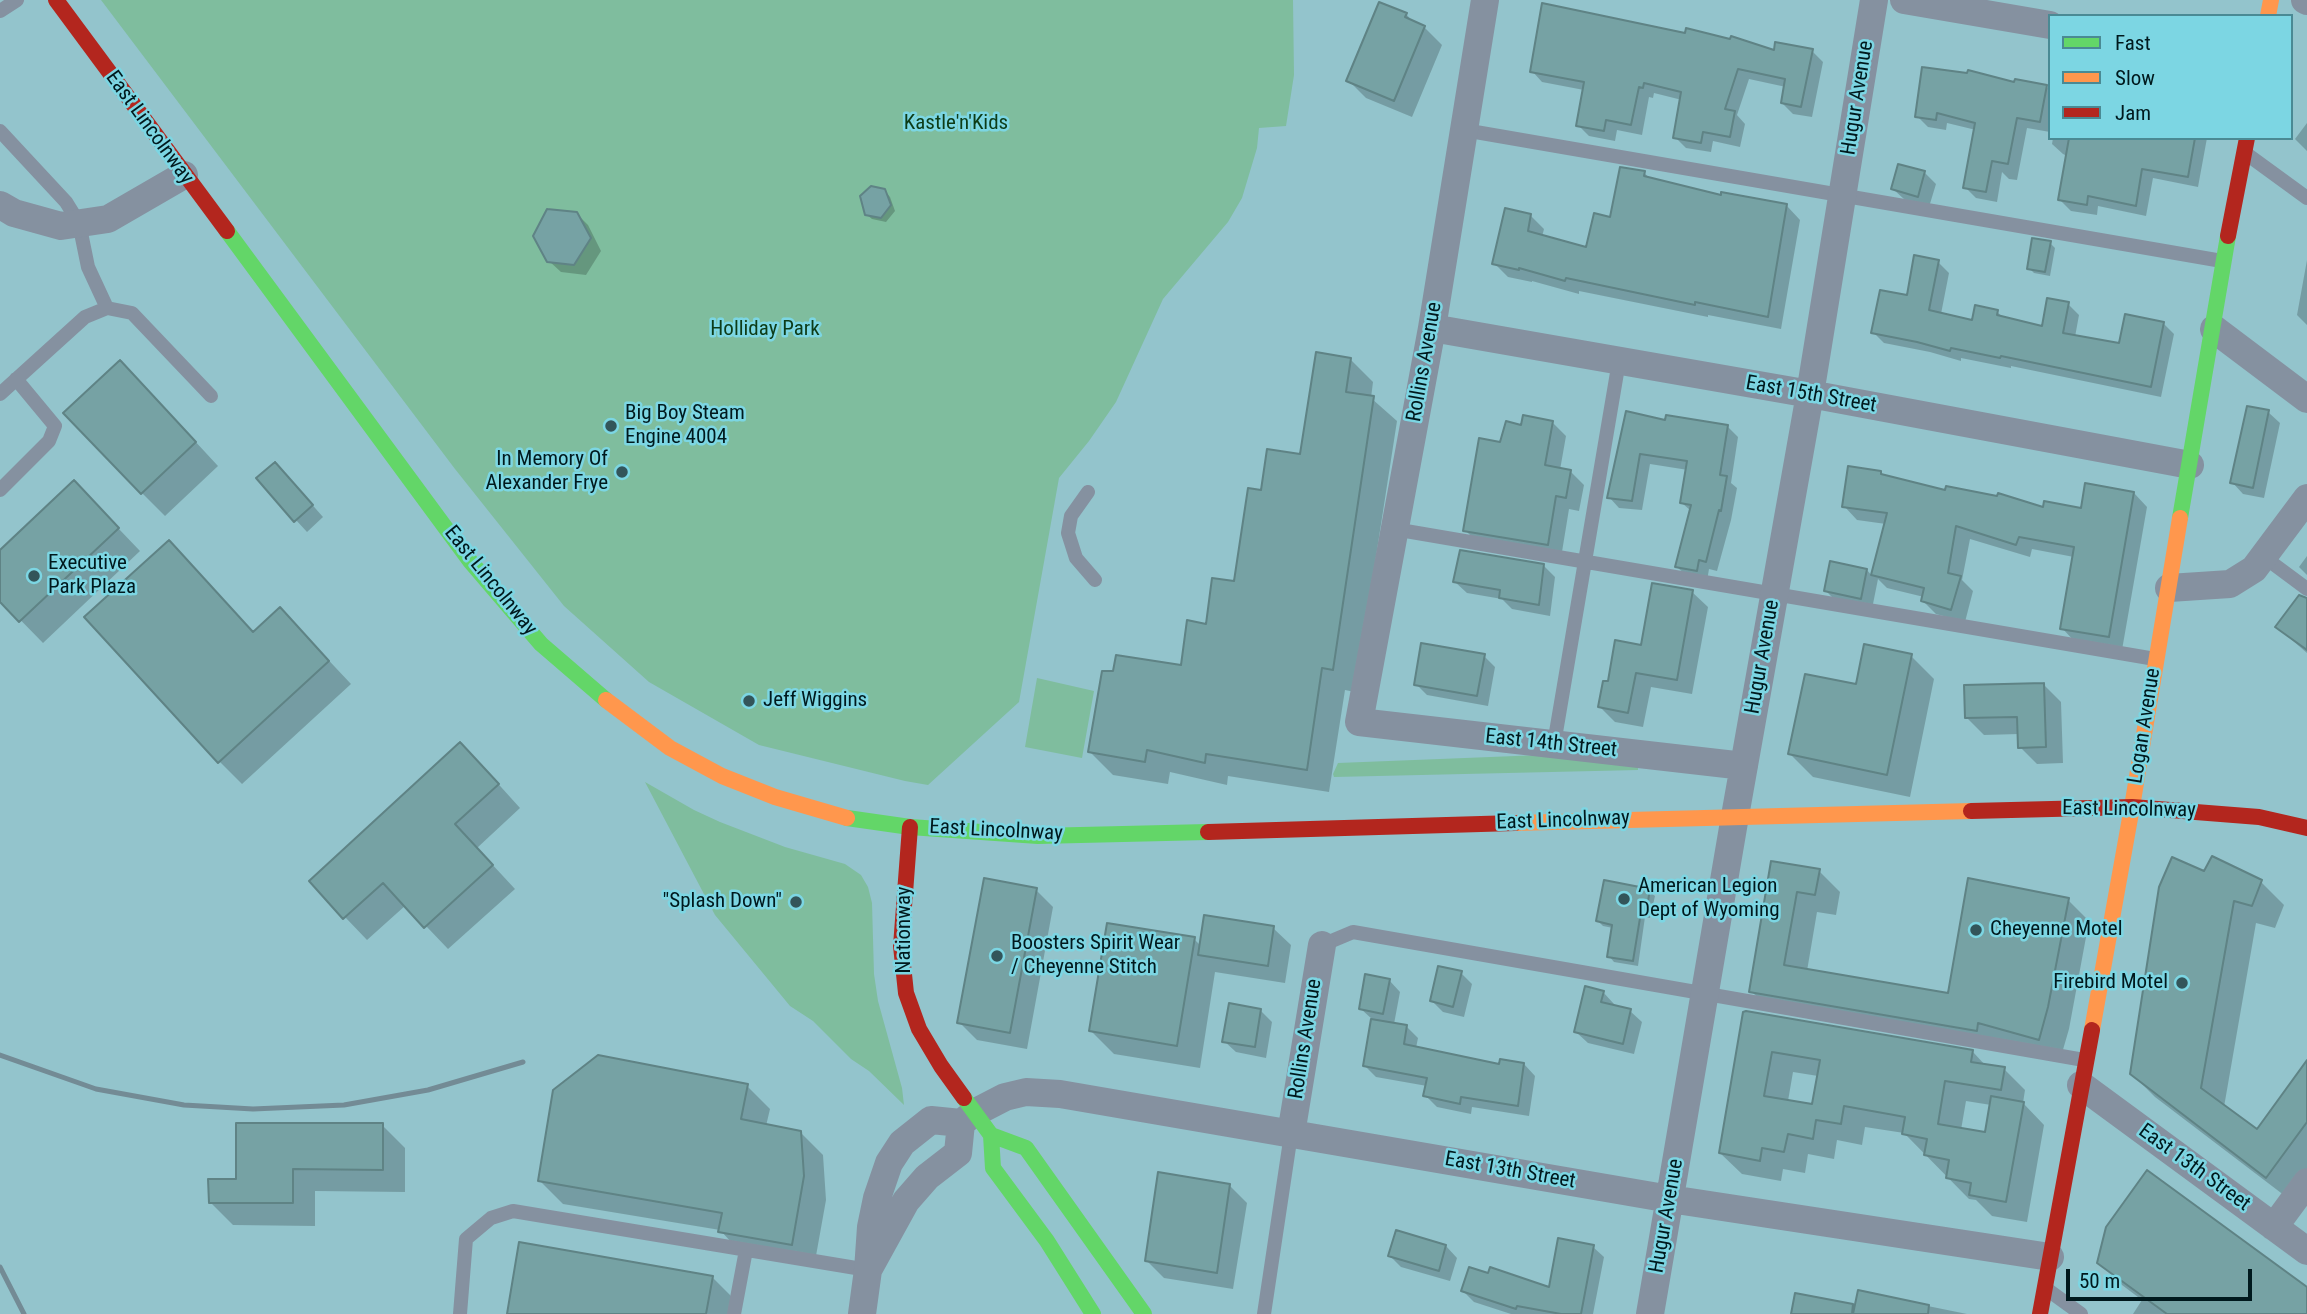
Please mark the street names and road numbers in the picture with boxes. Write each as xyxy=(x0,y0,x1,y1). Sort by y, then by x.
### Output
street label: Hugur Avenue xyxy=(1837,39,1879,157)
street label: East Lincolnway xyxy=(100,67,198,189)
street label: Rollins Avenue xyxy=(1402,300,1448,424)
street label: East 15th Street xyxy=(1744,371,1878,419)
street label: East Lincolnway xyxy=(438,521,542,641)
street label: Hugur Avenue xyxy=(1741,598,1785,716)
street label: Logan Avenue xyxy=(2123,667,2167,785)
street label: East 14th Street xyxy=(1484,725,1618,763)
street label: East Lincolnway xyxy=(2062,796,2196,824)
street label: East Lincolnway xyxy=(1496,806,1630,836)
street label: East Lincolnway xyxy=(929,815,1063,847)
street label: Nationway xyxy=(892,886,918,974)
street label: Rollins Avenue xyxy=(1284,977,1328,1101)
street label: East 13th Street xyxy=(2133,1119,2255,1217)
street label: East 13th Street xyxy=(1443,1147,1577,1195)
street label: Hugur Avenue xyxy=(1645,1157,1689,1275)

